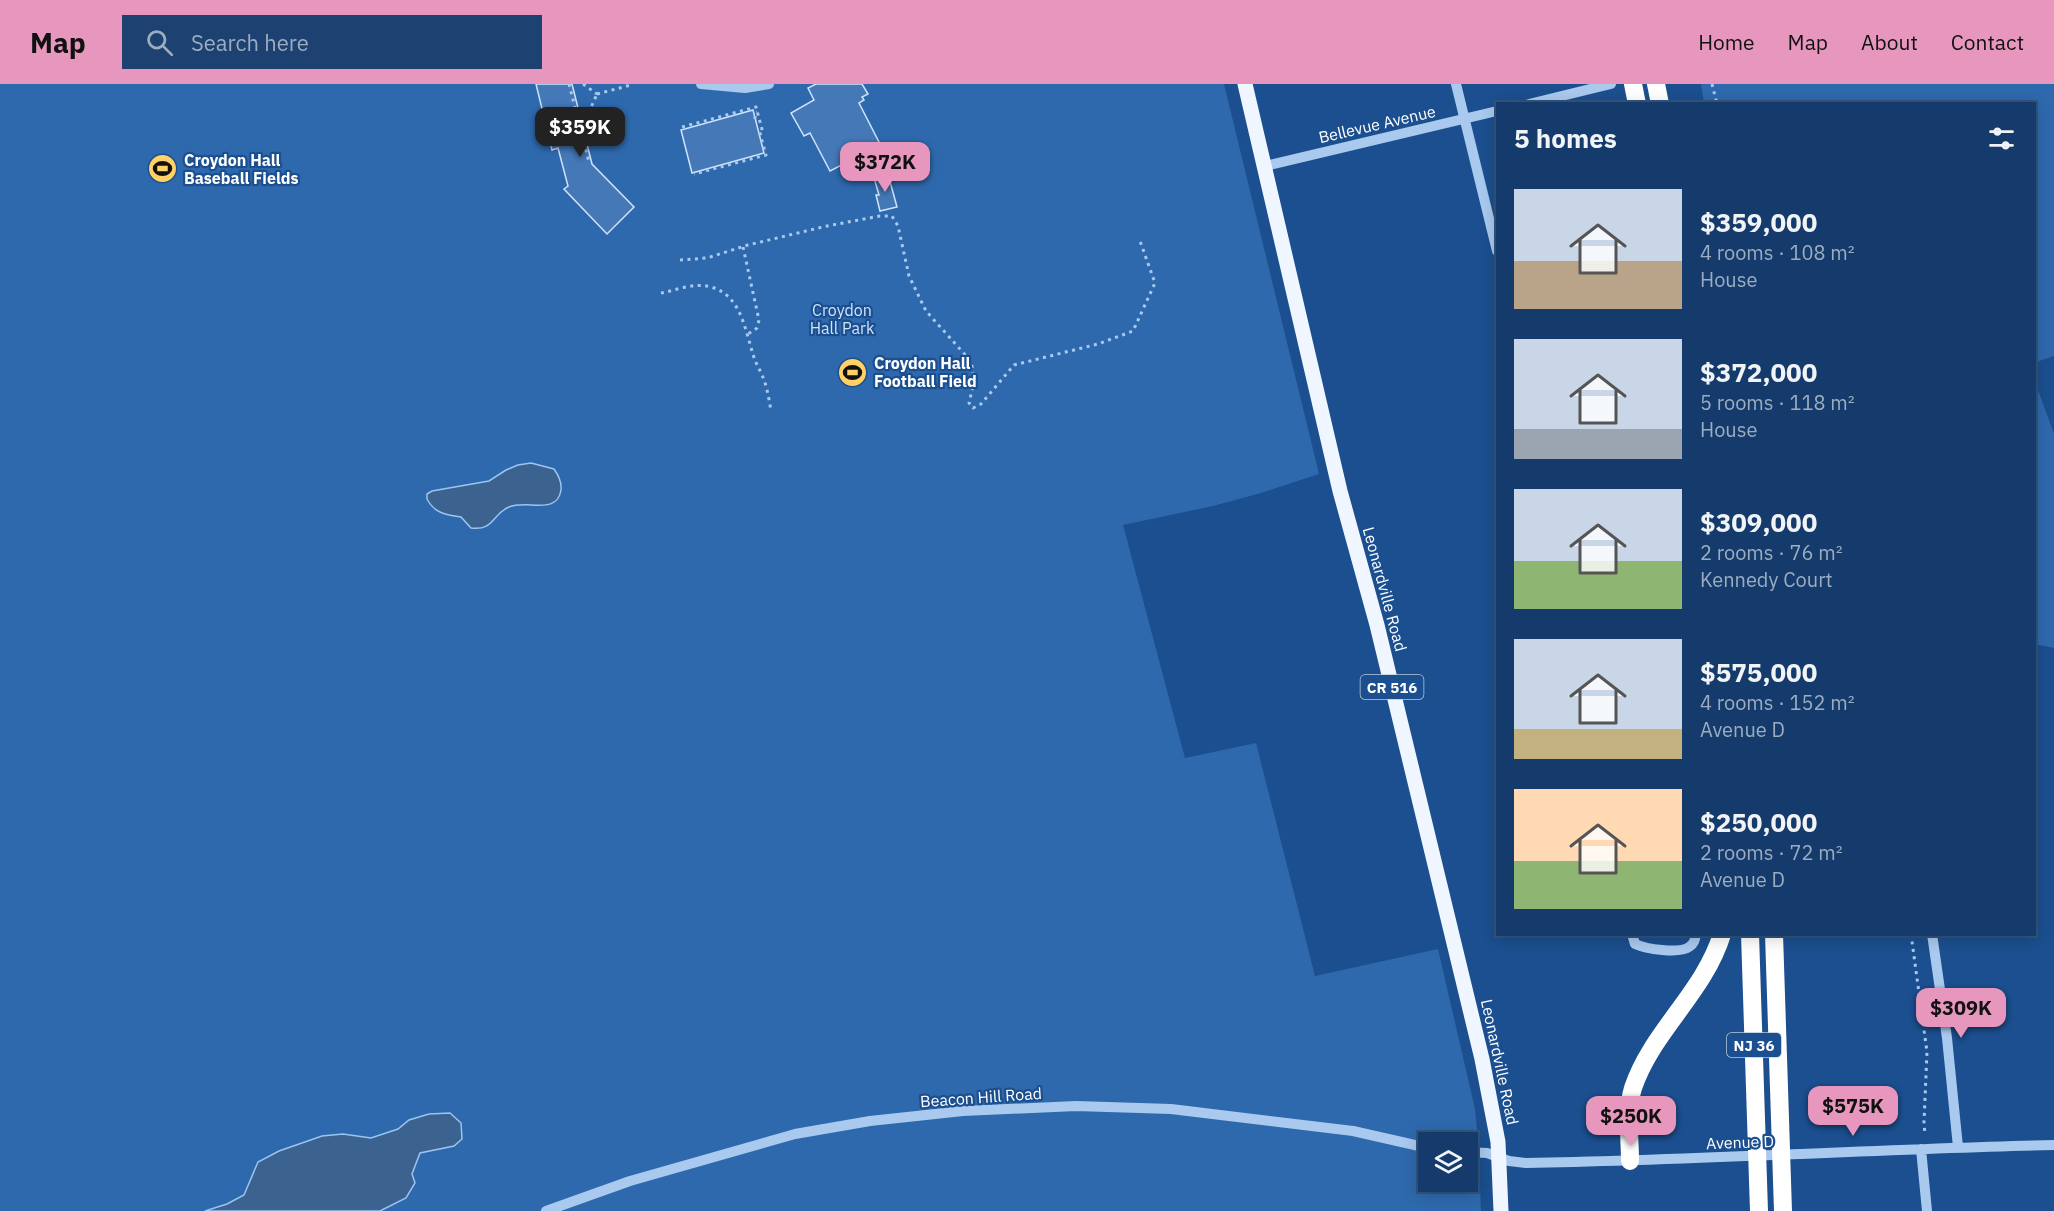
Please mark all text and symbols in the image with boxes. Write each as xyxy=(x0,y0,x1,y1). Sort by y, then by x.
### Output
search box xyxy=(122,15,542,69)
text: Map xyxy=(30,24,86,61)
icon: search xyxy=(143,26,176,59)
text: Search here xyxy=(191,28,309,57)
text: Home xyxy=(1698,28,1755,56)
text: Map xyxy=(1788,28,1828,56)
text: About xyxy=(1861,28,1918,56)
text: Contact xyxy=(1951,28,2024,56)
street label: Bellevue Avenue xyxy=(1317,101,1438,147)
pin: $359K xyxy=(538,107,622,158)
text: $359K xyxy=(549,113,611,140)
text: 5 homes xyxy=(1514,121,1617,155)
icon: filters xyxy=(1985,122,2018,155)
pin: $372K xyxy=(843,142,927,193)
text: $372K xyxy=(854,148,916,175)
place label: Croydon Hall Baseball Fields xyxy=(184,150,299,188)
sports icon: Croydon Hall Baseball Fields xyxy=(147,153,179,185)
text: $359,000 xyxy=(1700,205,1817,239)
icon: home xyxy=(1562,213,1634,285)
text: 4 rooms · 108 m² xyxy=(1700,239,1855,266)
text: House xyxy=(1700,266,1757,293)
park label: Croydon Hall Park xyxy=(810,300,875,338)
place label: Croydon Hall Football Field xyxy=(874,353,977,391)
text: $372,000 xyxy=(1700,355,1817,389)
sports icon: Croydon Hall Football Field xyxy=(837,356,869,388)
icon: home xyxy=(1562,363,1634,435)
text: 5 rooms · 118 m² xyxy=(1700,389,1855,416)
text: House xyxy=(1700,416,1757,443)
text: $309,000 xyxy=(1700,505,1817,539)
icon: home xyxy=(1562,513,1634,585)
street label: Leonardville Road xyxy=(1359,525,1411,653)
text: 2 rooms · 76 m² xyxy=(1700,539,1843,566)
text: Kennedy Court xyxy=(1700,566,1833,593)
text: $575,000 xyxy=(1700,655,1817,689)
icon: home xyxy=(1562,663,1634,735)
road number: CR 516 xyxy=(1360,675,1424,699)
text: 4 rooms · 152 m² xyxy=(1700,689,1855,716)
text: Avenue D xyxy=(1700,716,1785,743)
text: $250,000 xyxy=(1700,805,1817,839)
icon: home xyxy=(1562,813,1634,885)
text: 2 rooms · 72 m² xyxy=(1700,839,1843,866)
text: Avenue D xyxy=(1700,866,1785,893)
pin: $309K xyxy=(1919,988,2003,1039)
text: $309K xyxy=(1930,994,1992,1021)
street label: Leonardville Road xyxy=(1477,997,1523,1127)
road number: NJ 36 xyxy=(1727,1033,1781,1057)
street label: Beacon Hill Road xyxy=(919,1083,1043,1111)
pin: $575K xyxy=(1811,1086,1895,1137)
text: $575K xyxy=(1822,1092,1884,1119)
pin: $250K xyxy=(1589,1096,1673,1147)
text: $250K xyxy=(1600,1102,1662,1129)
street label: Avenue D xyxy=(1706,1131,1774,1153)
map controls xyxy=(1418,1132,1478,1192)
button: layers xyxy=(1418,1132,1478,1192)

